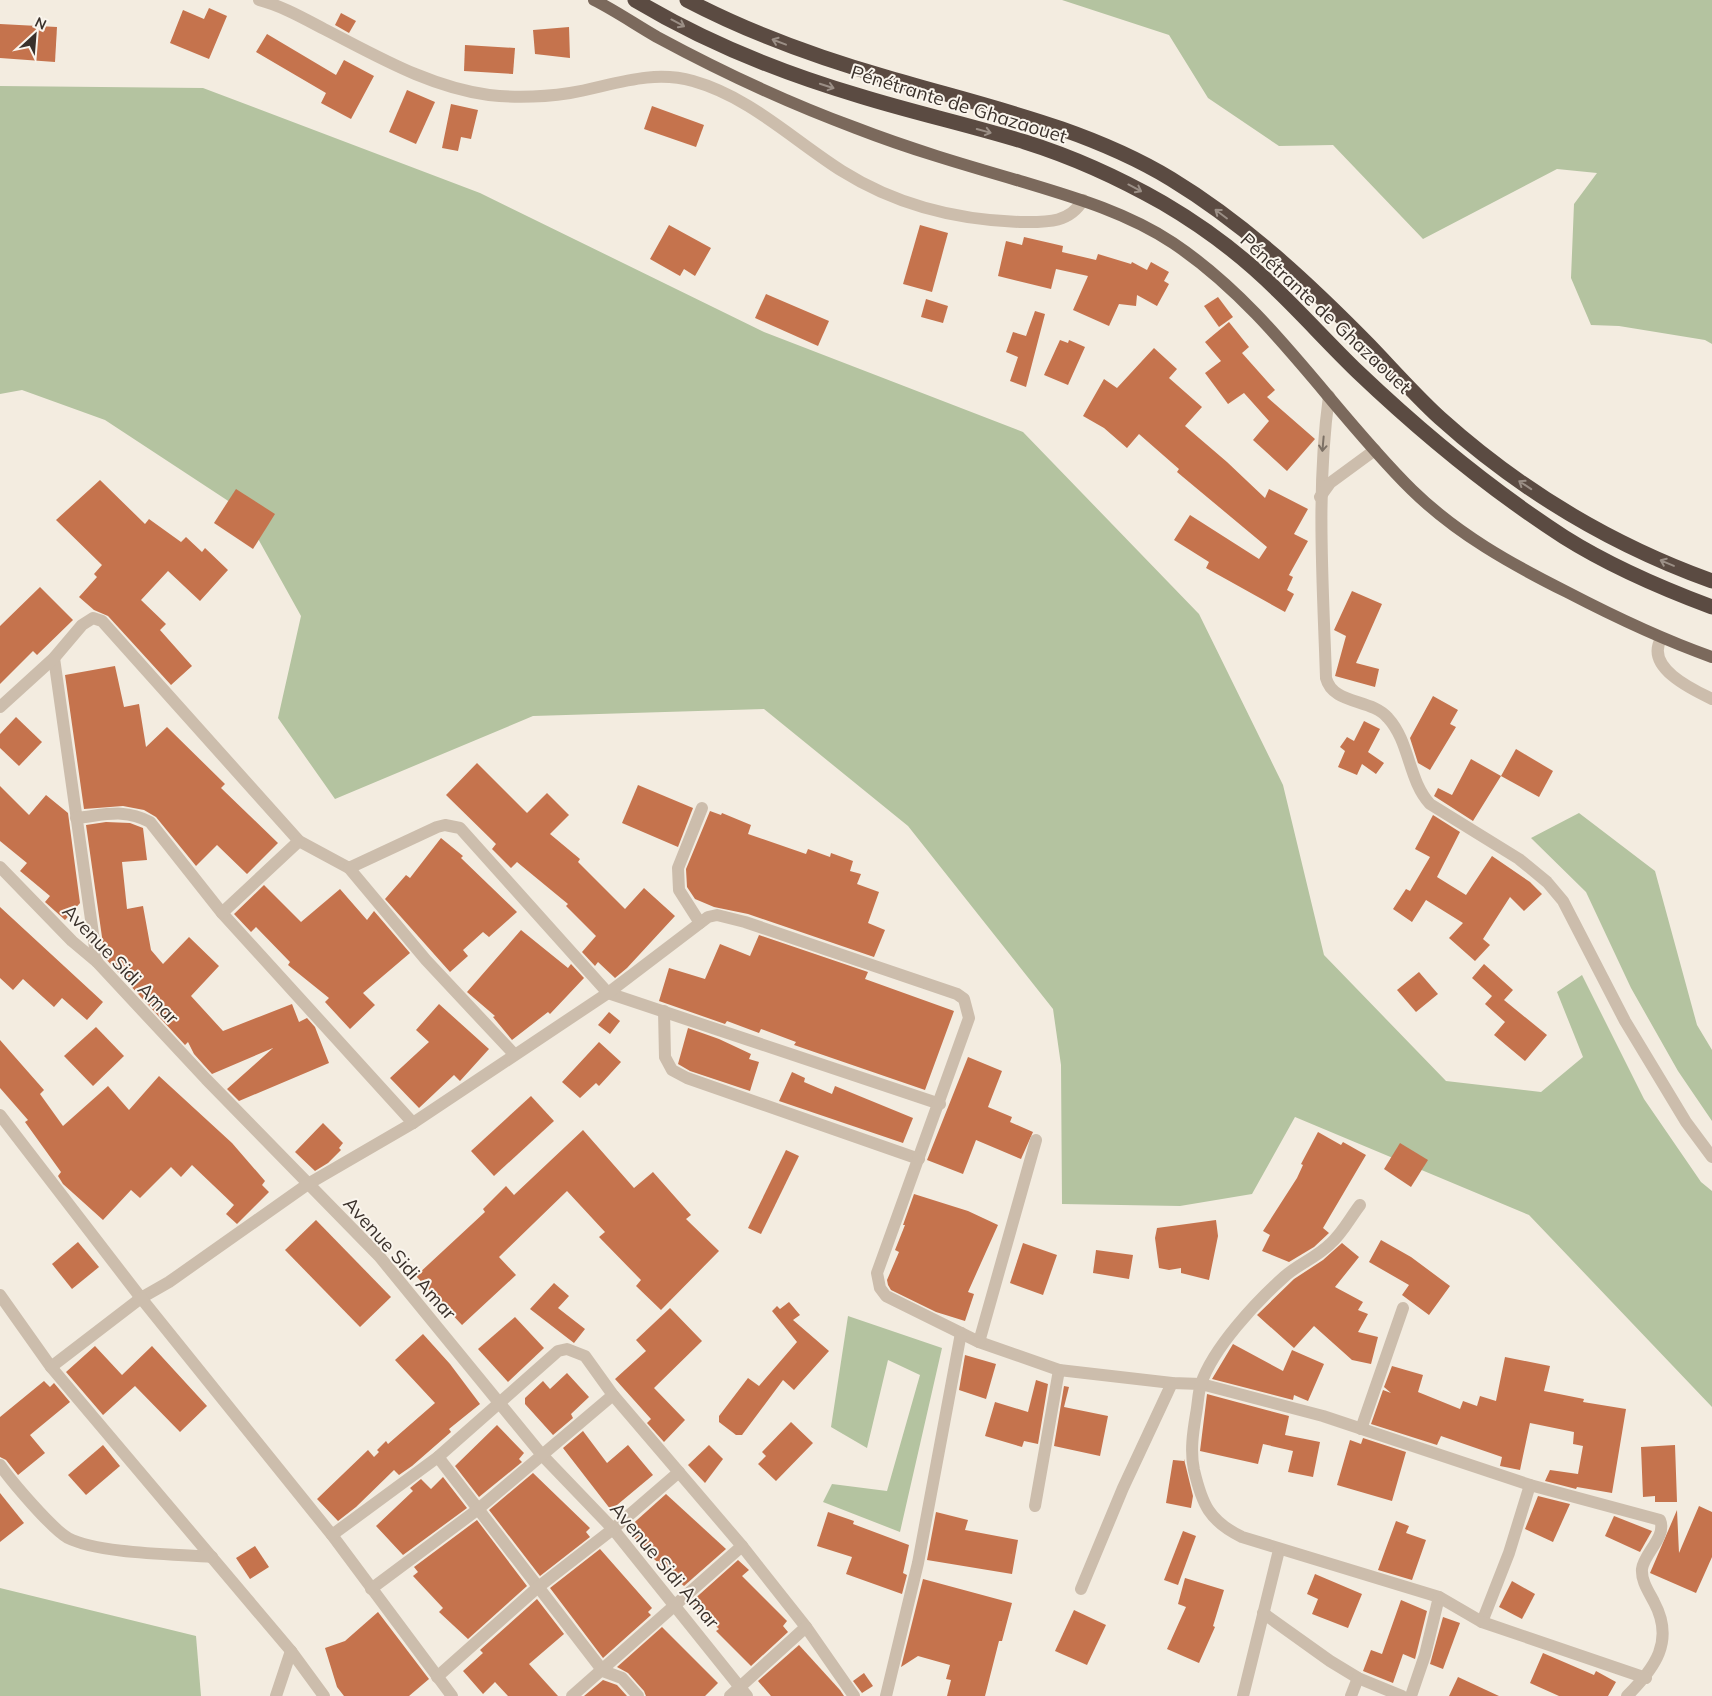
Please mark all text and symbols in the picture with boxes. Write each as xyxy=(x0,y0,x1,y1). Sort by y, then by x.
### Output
north arrow xyxy=(10,10,60,60)
text: N xyxy=(32,13,49,34)
one-way arrow xyxy=(670,18,685,28)
one-way arrow xyxy=(772,37,787,46)
street label: Pénétrante de Ghazaouet xyxy=(848,60,1070,148)
one-way arrow xyxy=(819,82,835,91)
one-way arrow xyxy=(975,126,991,136)
one-way arrow xyxy=(1127,184,1142,193)
one-way arrow xyxy=(1214,209,1228,219)
street label: Pénétrante de Ghazaouet xyxy=(1236,228,1417,399)
one-way arrow xyxy=(1318,436,1328,452)
one-way arrow xyxy=(1518,480,1532,490)
one-way arrow xyxy=(1660,558,1675,568)
street label: Avenue Sidi Amar xyxy=(58,899,184,1029)
street label: Avenue Sidi Amar xyxy=(338,1192,462,1325)
street label: Avenue Sidi Amar xyxy=(605,1497,725,1633)

